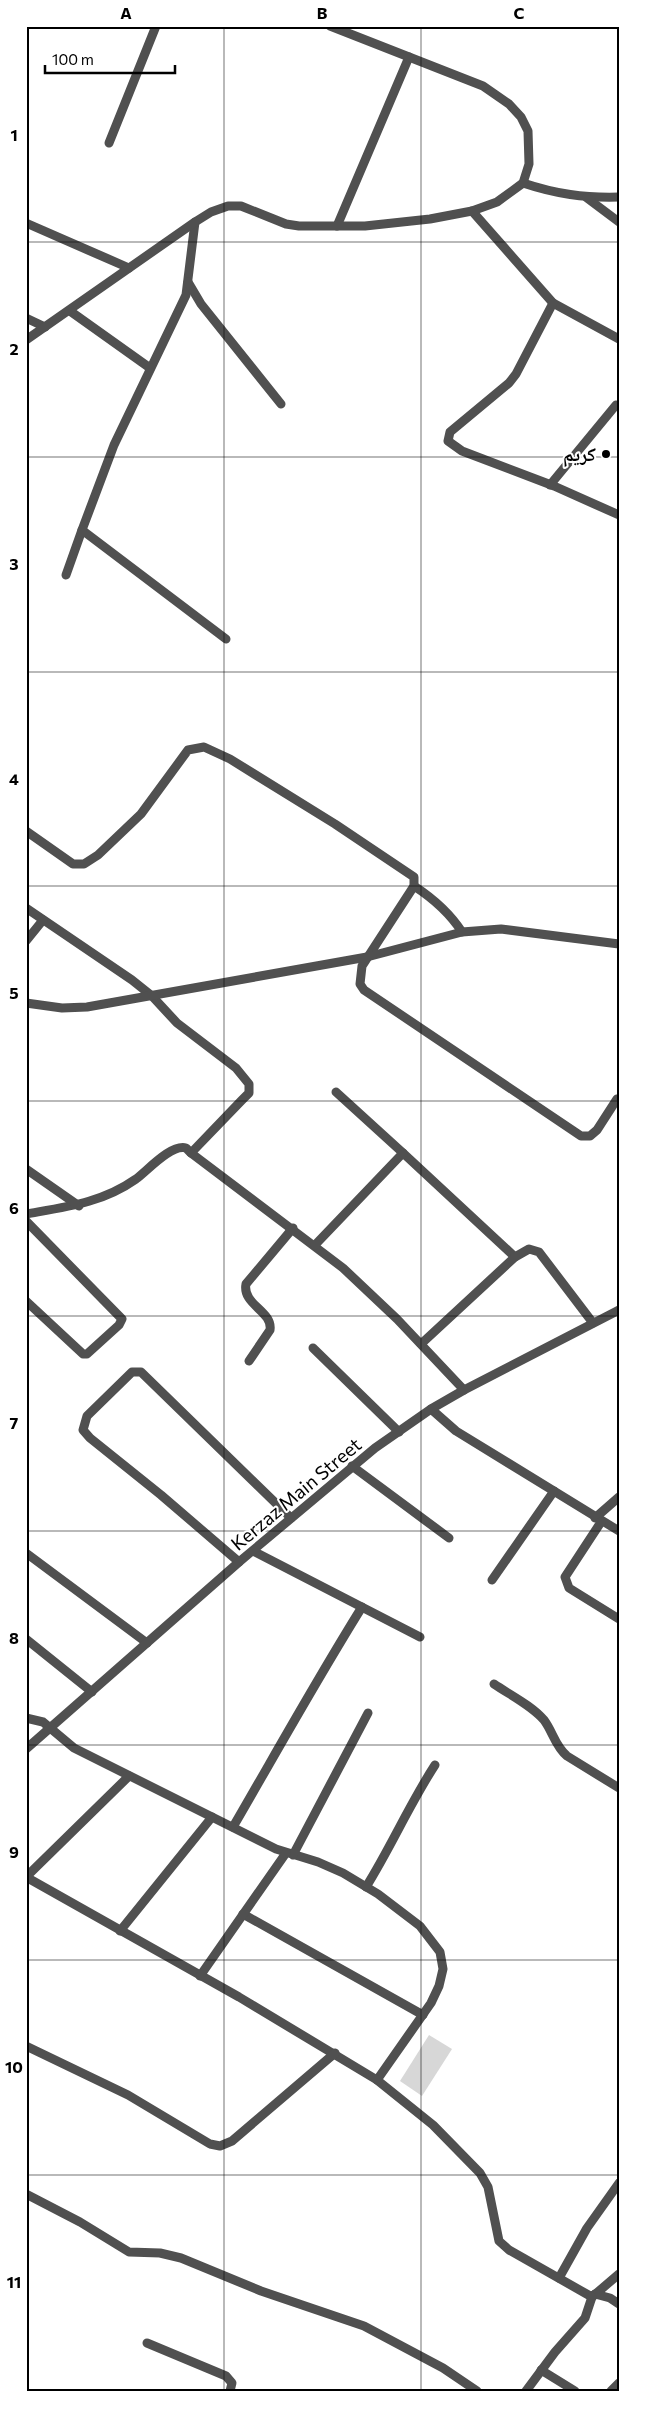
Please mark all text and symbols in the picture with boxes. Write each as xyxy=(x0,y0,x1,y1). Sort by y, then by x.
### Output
text: A xyxy=(120,3,132,22)
text: B xyxy=(317,3,328,22)
text: C xyxy=(514,3,525,22)
scale bar xyxy=(45,42,175,74)
text: 100 m xyxy=(52,50,94,68)
text: 1 xyxy=(10,125,18,144)
text: 2 xyxy=(9,339,19,358)
place label: كريم xyxy=(563,442,597,467)
marker: كريم xyxy=(600,448,612,460)
text: 3 xyxy=(9,554,19,573)
text: 4 xyxy=(9,769,19,788)
text: 5 xyxy=(9,983,19,1002)
text: 6 xyxy=(9,1198,19,1217)
text: 7 xyxy=(10,1413,19,1432)
street label: Kerzaz Main Street xyxy=(226,1432,366,1555)
text: 8 xyxy=(9,1628,19,1647)
text: 9 xyxy=(9,1842,19,1861)
text: 10 xyxy=(5,2057,23,2076)
text: 11 xyxy=(7,2272,21,2291)

